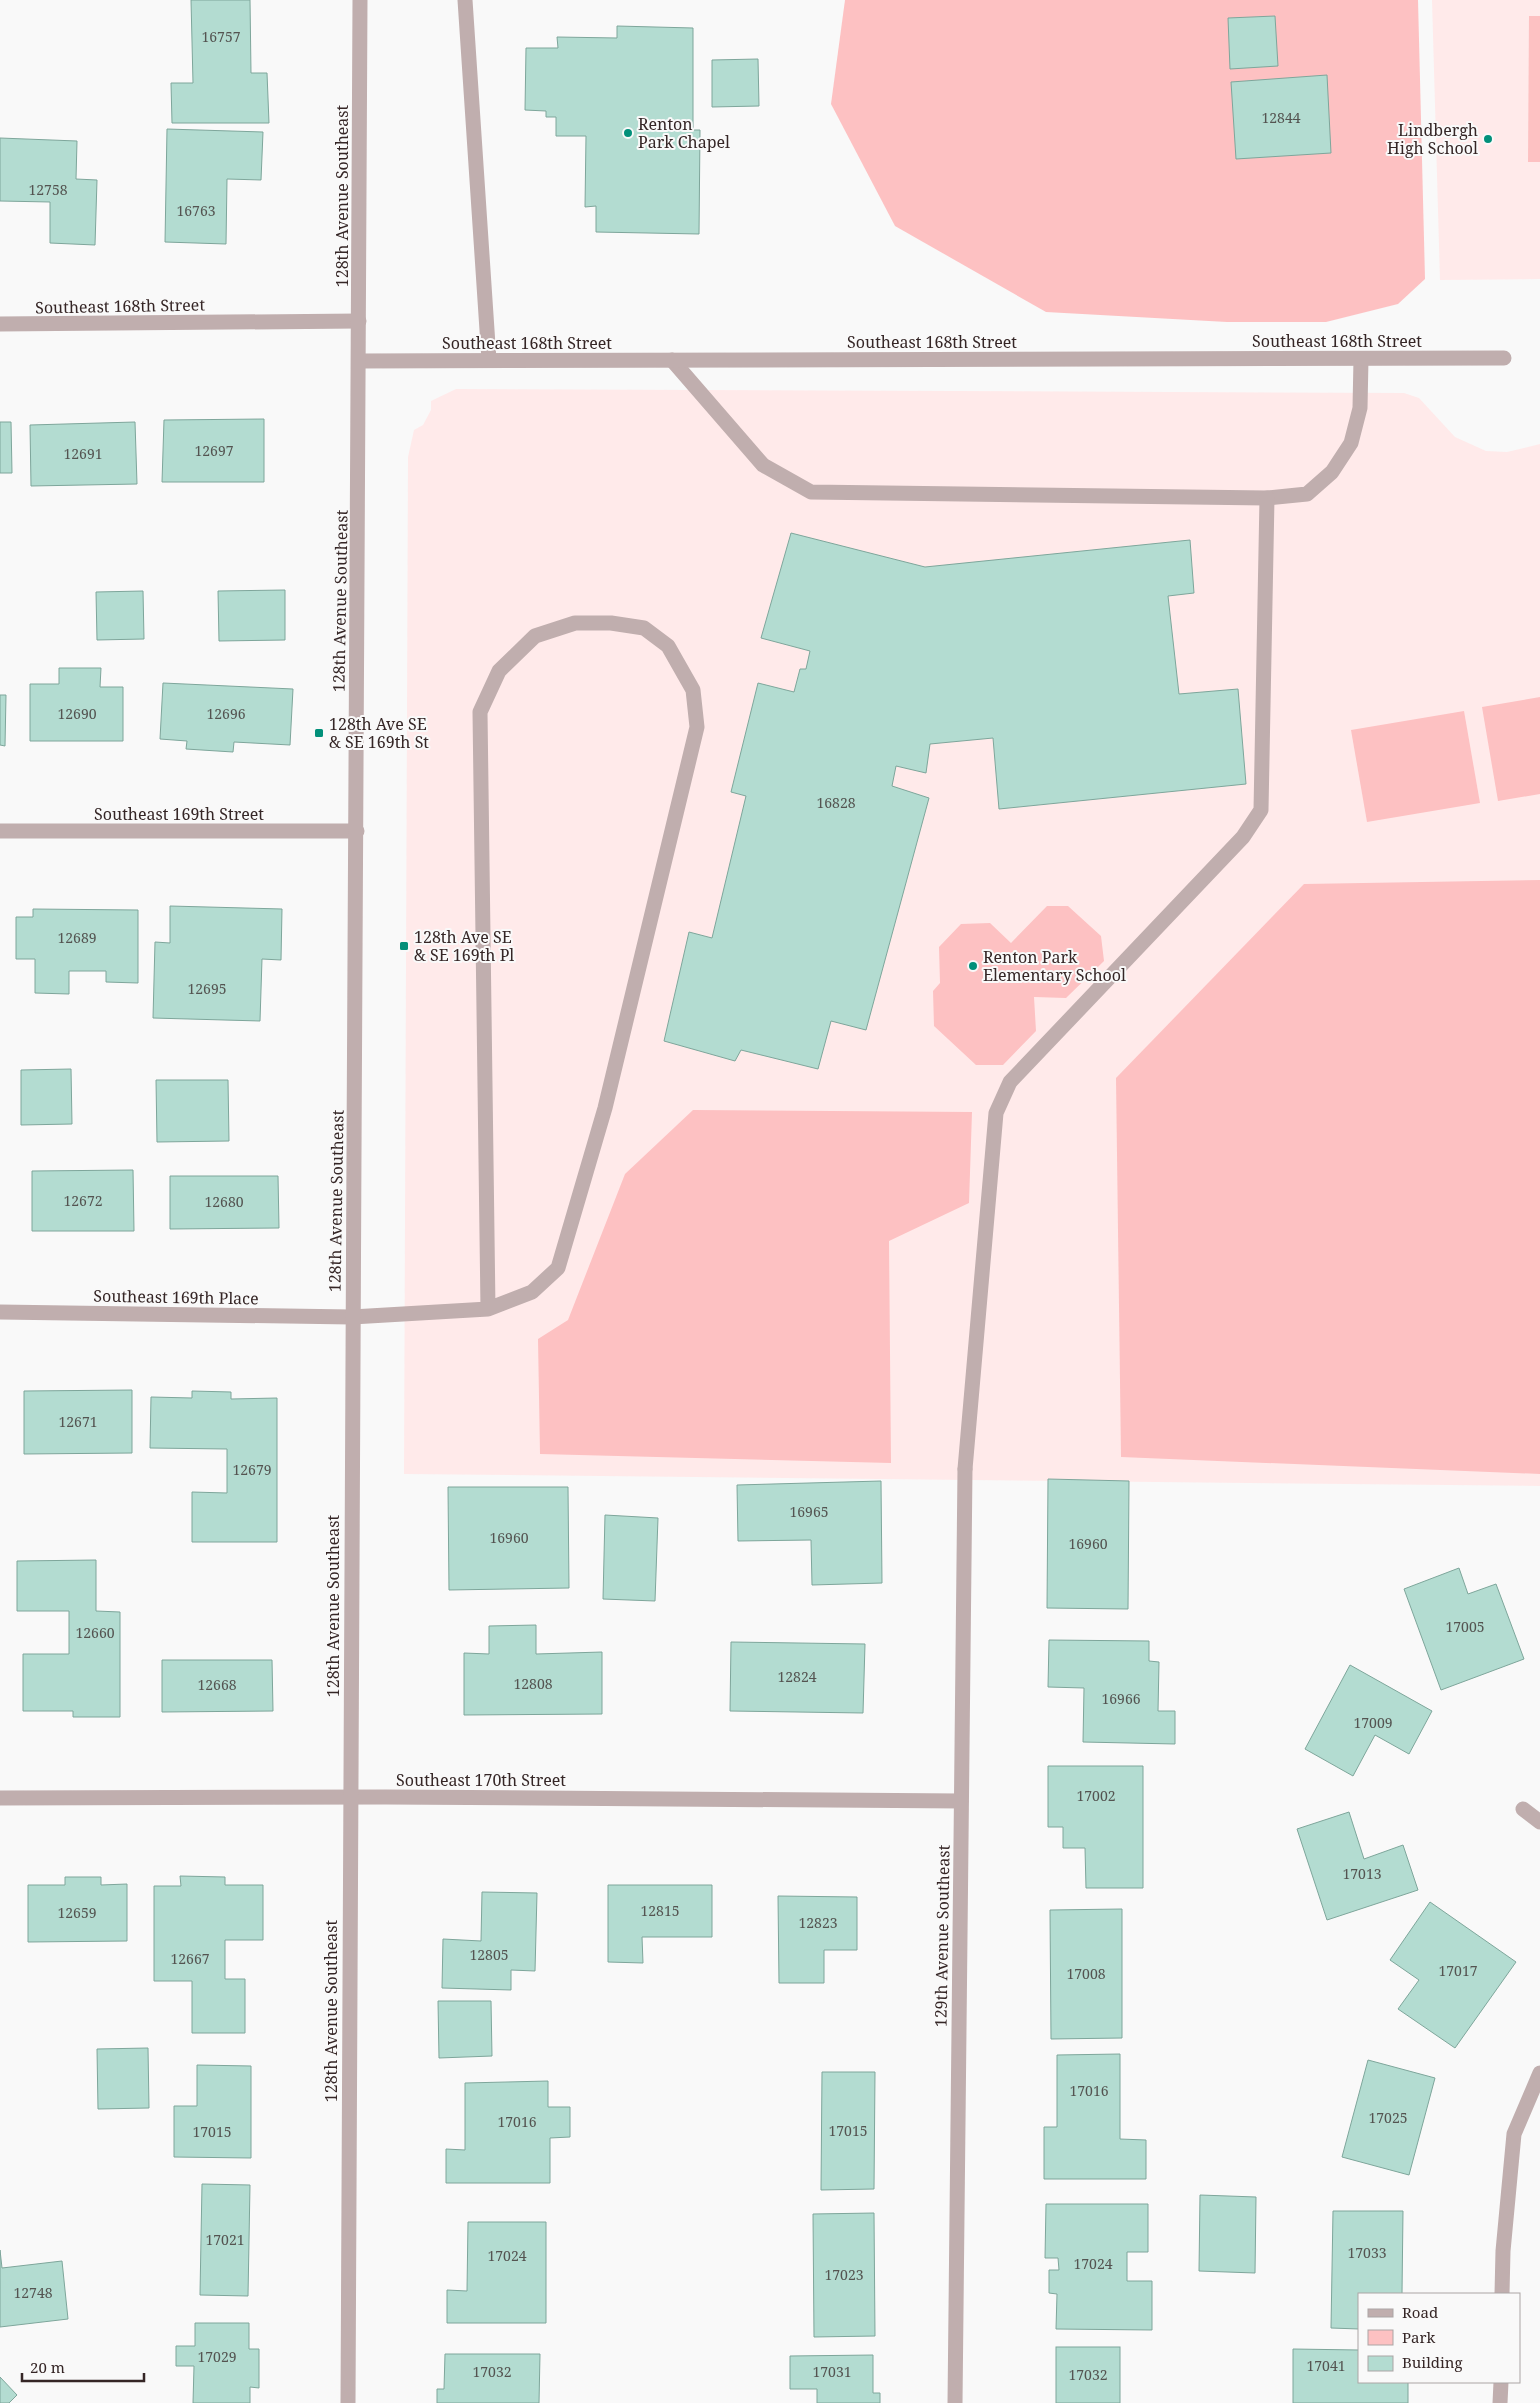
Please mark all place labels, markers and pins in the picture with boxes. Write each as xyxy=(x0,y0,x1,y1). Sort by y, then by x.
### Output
place label: Renton Park Chapel xyxy=(638,113,730,153)
place label: Lindbergh High School xyxy=(1387,119,1478,159)
marker: Renton Park Chapel xyxy=(622,127,634,139)
marker: Lindbergh High School xyxy=(1482,133,1494,145)
place label: 128th Ave SE & SE 169th St xyxy=(329,713,429,753)
marker: 128th Ave SE & SE 169th St xyxy=(313,727,325,739)
place label: 128th Ave SE & SE 169th Pl xyxy=(414,926,514,966)
marker: 128th Ave SE & SE 169th Pl xyxy=(398,940,410,952)
place label: Renton Park Elementary School xyxy=(983,946,1126,986)
marker: Renton Park Elementary School xyxy=(967,960,979,972)

